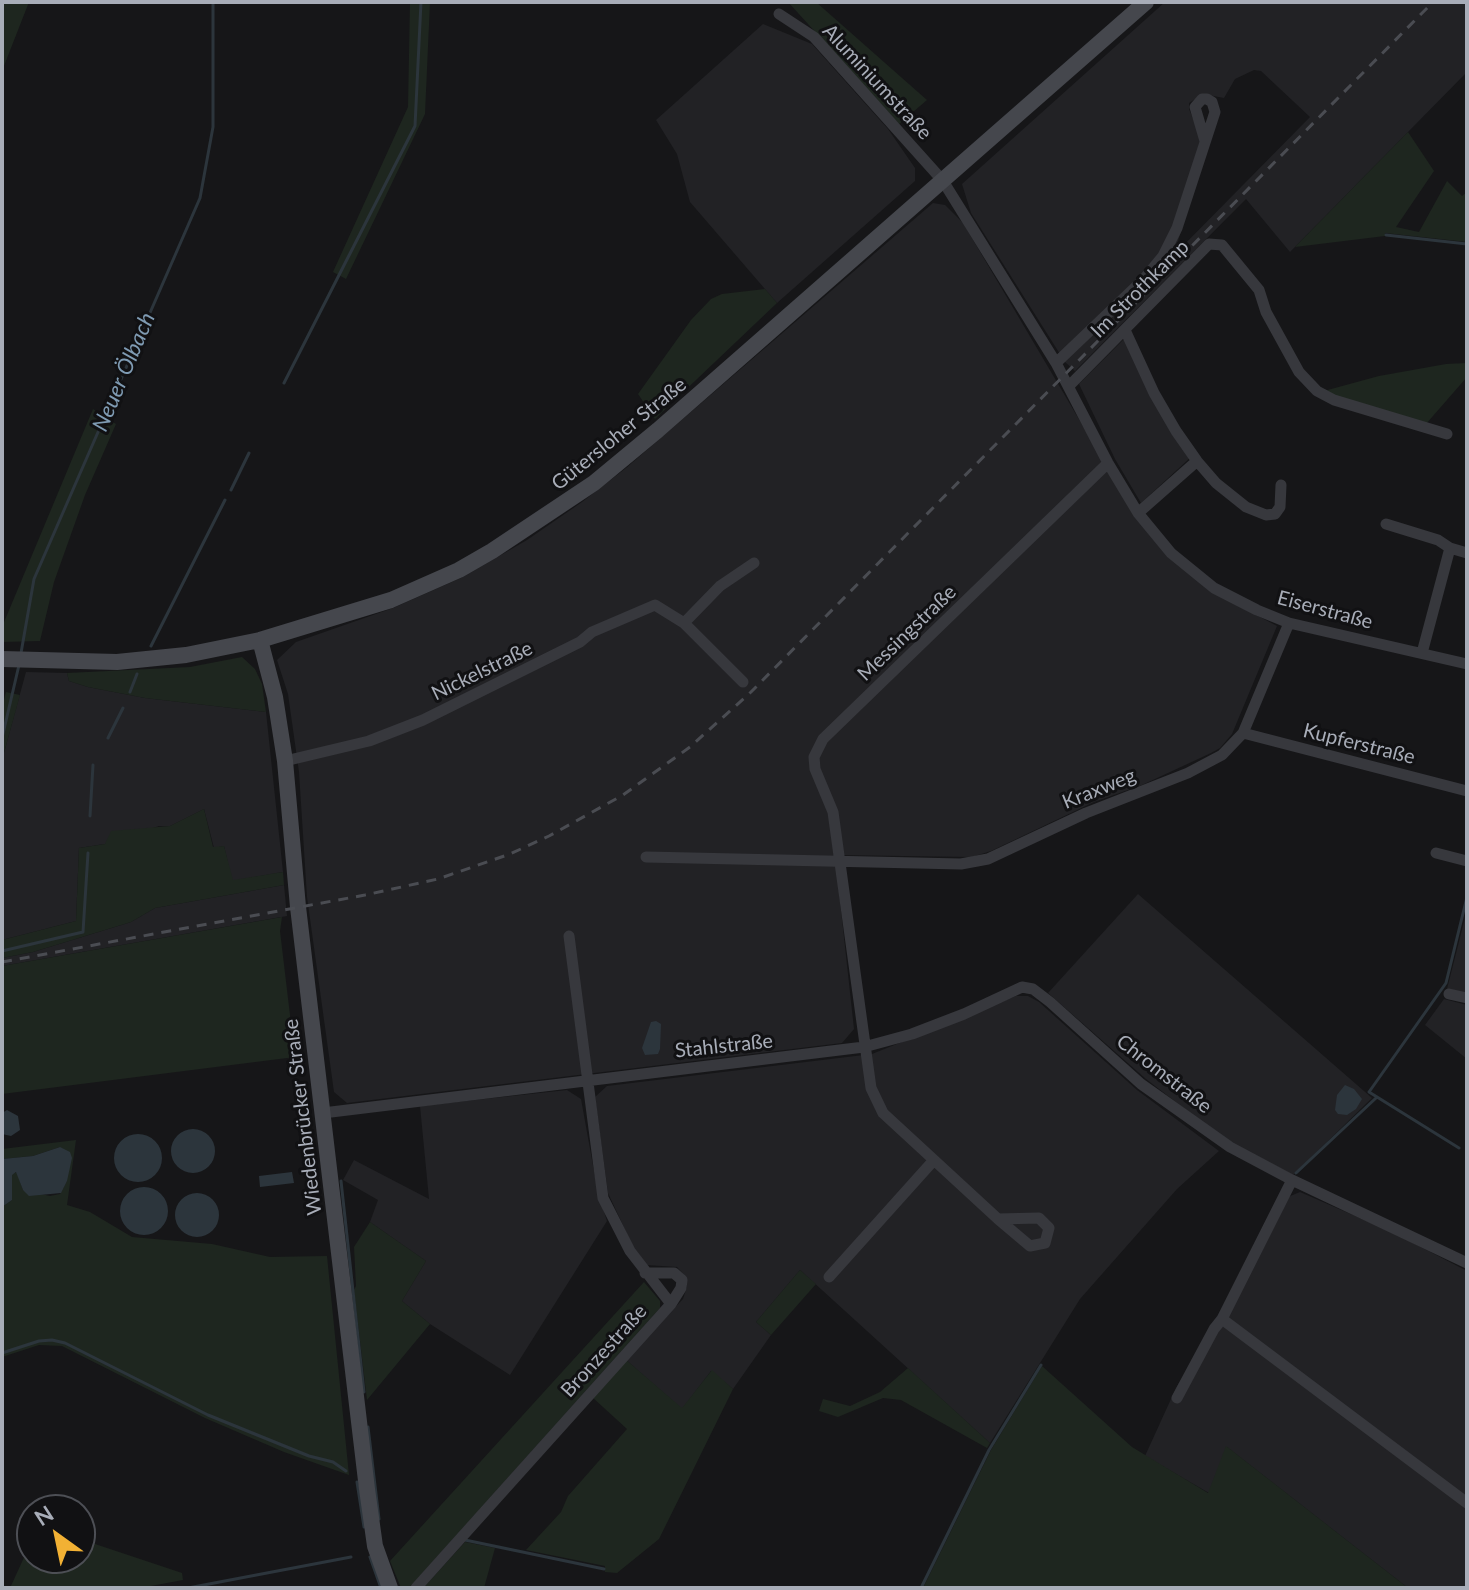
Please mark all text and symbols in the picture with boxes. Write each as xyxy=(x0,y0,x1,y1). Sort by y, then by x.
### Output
street label: Aluminiumstraße xyxy=(817,19,937,145)
street label: Im Strothkamp xyxy=(1086,235,1194,343)
water label: Neuer Ölbach xyxy=(87,309,161,435)
street label: Gütersloher Straße xyxy=(547,372,691,496)
street label: Messingstraße xyxy=(853,580,961,686)
street label: Eiserstraße xyxy=(1275,586,1375,634)
street label: Nickelstraße xyxy=(428,636,536,706)
street label: Kupferstraße xyxy=(1301,719,1417,769)
street label: Kraxweg xyxy=(1059,763,1139,815)
street label: Wiedenbrücker Straße xyxy=(279,1018,327,1216)
street label: Stahlstraße xyxy=(674,1029,774,1063)
street label: Chromstraße xyxy=(1112,1029,1216,1119)
street label: Bronzestraße xyxy=(556,1300,652,1402)
north arrow xyxy=(16,1494,96,1574)
text: N xyxy=(29,1499,58,1531)

